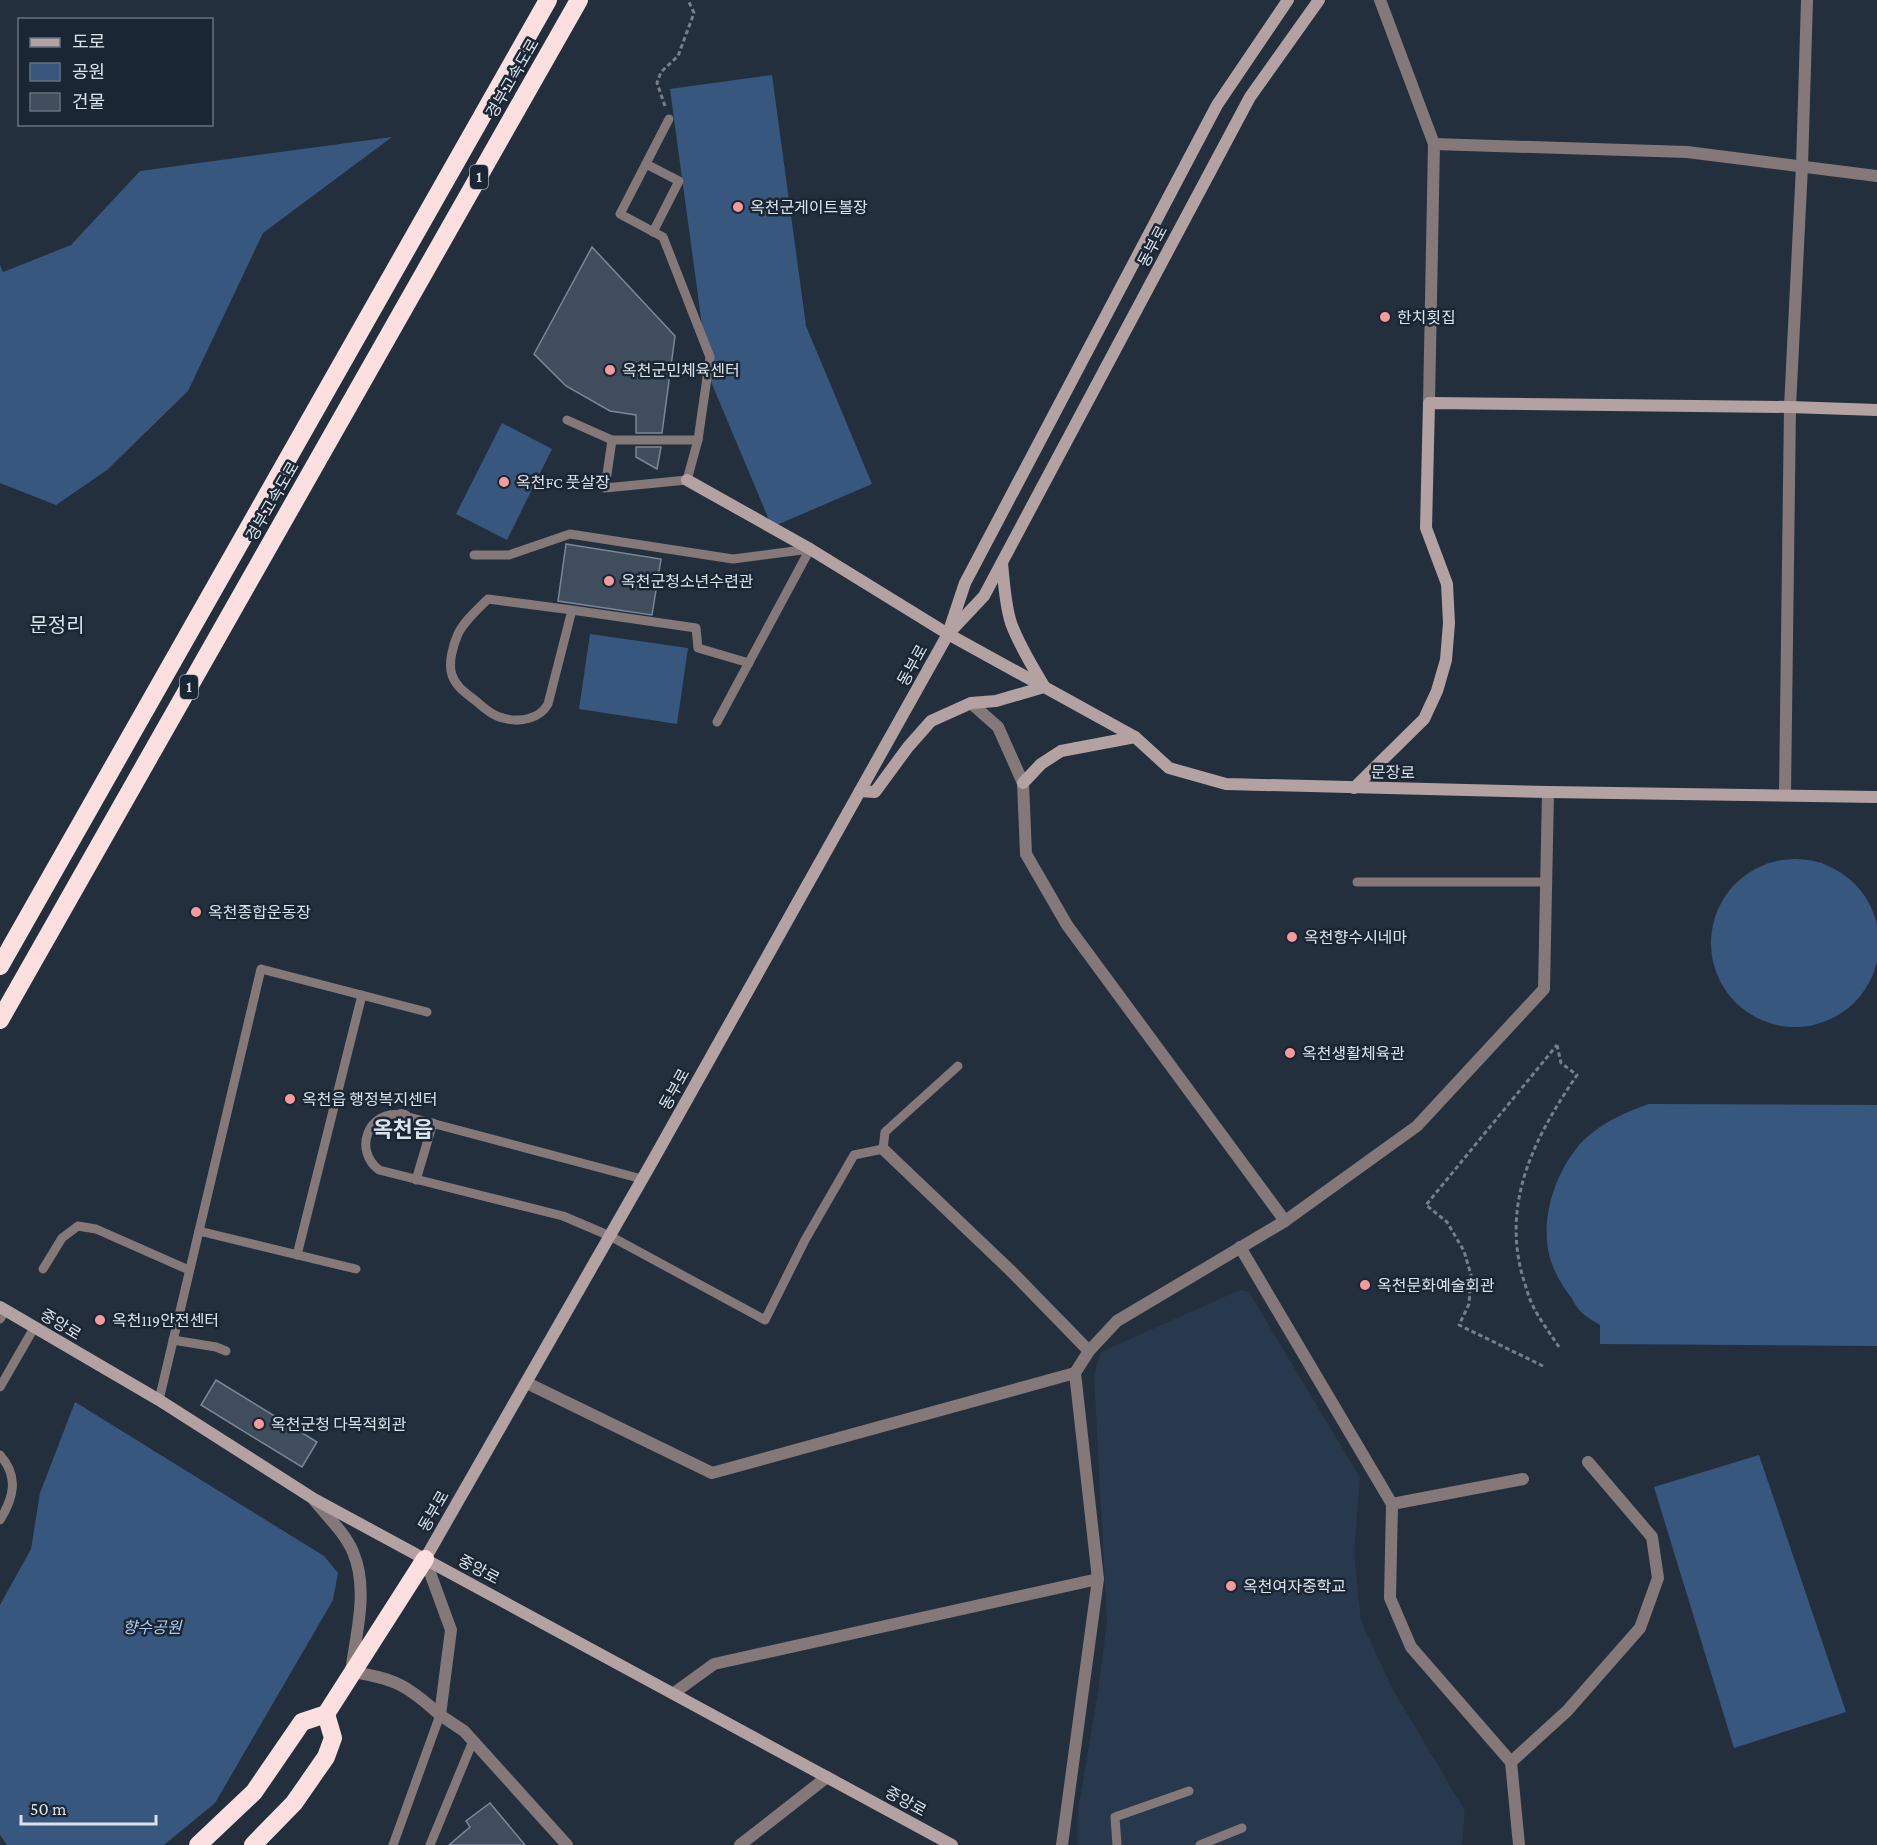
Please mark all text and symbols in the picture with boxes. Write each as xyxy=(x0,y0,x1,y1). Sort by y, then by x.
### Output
legend xyxy=(18,18,213,126)
text: 도로 xyxy=(72,32,105,52)
street label: 경부고속도로 xyxy=(483,36,542,121)
text: 공원 xyxy=(72,62,105,82)
text: 건물 xyxy=(72,92,105,112)
road number: 1 xyxy=(470,165,488,189)
place label: 옥천군게이트볼장 xyxy=(750,199,868,216)
marker: 옥천군게이트볼장 xyxy=(731,200,745,214)
street label: 동부로 xyxy=(1135,223,1170,270)
place label: 한치횟집 xyxy=(1397,309,1456,326)
marker: 한치횟집 xyxy=(1378,310,1392,324)
place label: 옥천군민체육센터 xyxy=(622,362,740,379)
marker: 옥천군민체육센터 xyxy=(603,363,617,377)
street label: 경부고속도로 xyxy=(243,459,302,544)
place label: 옥천FC 풋살장 xyxy=(516,474,610,491)
marker: 옥천FC 풋살장 xyxy=(497,475,511,489)
place label: 옥천군청소년수련관 xyxy=(621,573,754,590)
marker: 옥천군청소년수련관 xyxy=(602,574,616,588)
district label: 문정리 xyxy=(29,614,85,636)
street label: 동부로 xyxy=(894,642,931,689)
road number: 1 xyxy=(180,675,198,699)
street label: 문장로 xyxy=(1371,764,1415,781)
place label: 옥천종합운동장 xyxy=(208,904,311,921)
marker: 옥천종합운동장 xyxy=(189,905,203,919)
place label: 옥천향수시네마 xyxy=(1304,929,1407,946)
marker: 옥천향수시네마 xyxy=(1285,930,1299,944)
place label: 옥천생활체육관 xyxy=(1302,1045,1405,1062)
marker: 옥천생활체육관 xyxy=(1283,1046,1297,1060)
street label: 동부로 xyxy=(656,1066,693,1113)
place label: 옥천읍 행정복지센터 xyxy=(302,1091,437,1108)
marker: 옥천읍 행정복지센터 xyxy=(283,1092,297,1106)
district label: 옥천읍 xyxy=(373,1117,433,1142)
place label: 옥천문화예술회관 xyxy=(1377,1277,1495,1294)
marker: 옥천문화예술회관 xyxy=(1358,1278,1372,1292)
street label: 중앙로 xyxy=(37,1306,84,1343)
place label: 옥천119안전센터 xyxy=(112,1312,219,1329)
marker: 옥천119안전센터 xyxy=(93,1313,107,1327)
place label: 옥천군청 다목적회관 xyxy=(271,1416,407,1433)
marker: 옥천군청 다목적회관 xyxy=(252,1417,266,1431)
street label: 동부로 xyxy=(415,1488,452,1535)
street label: 중앙로 xyxy=(455,1552,502,1587)
place label: 옥천여자중학교 xyxy=(1243,1578,1346,1595)
marker: 옥천여자중학교 xyxy=(1224,1579,1238,1593)
park label: 향수공원 xyxy=(123,1619,183,1636)
street label: 중앙로 xyxy=(882,1783,929,1820)
scale bar xyxy=(21,1788,156,1826)
text: 50 m xyxy=(30,1799,67,1819)

